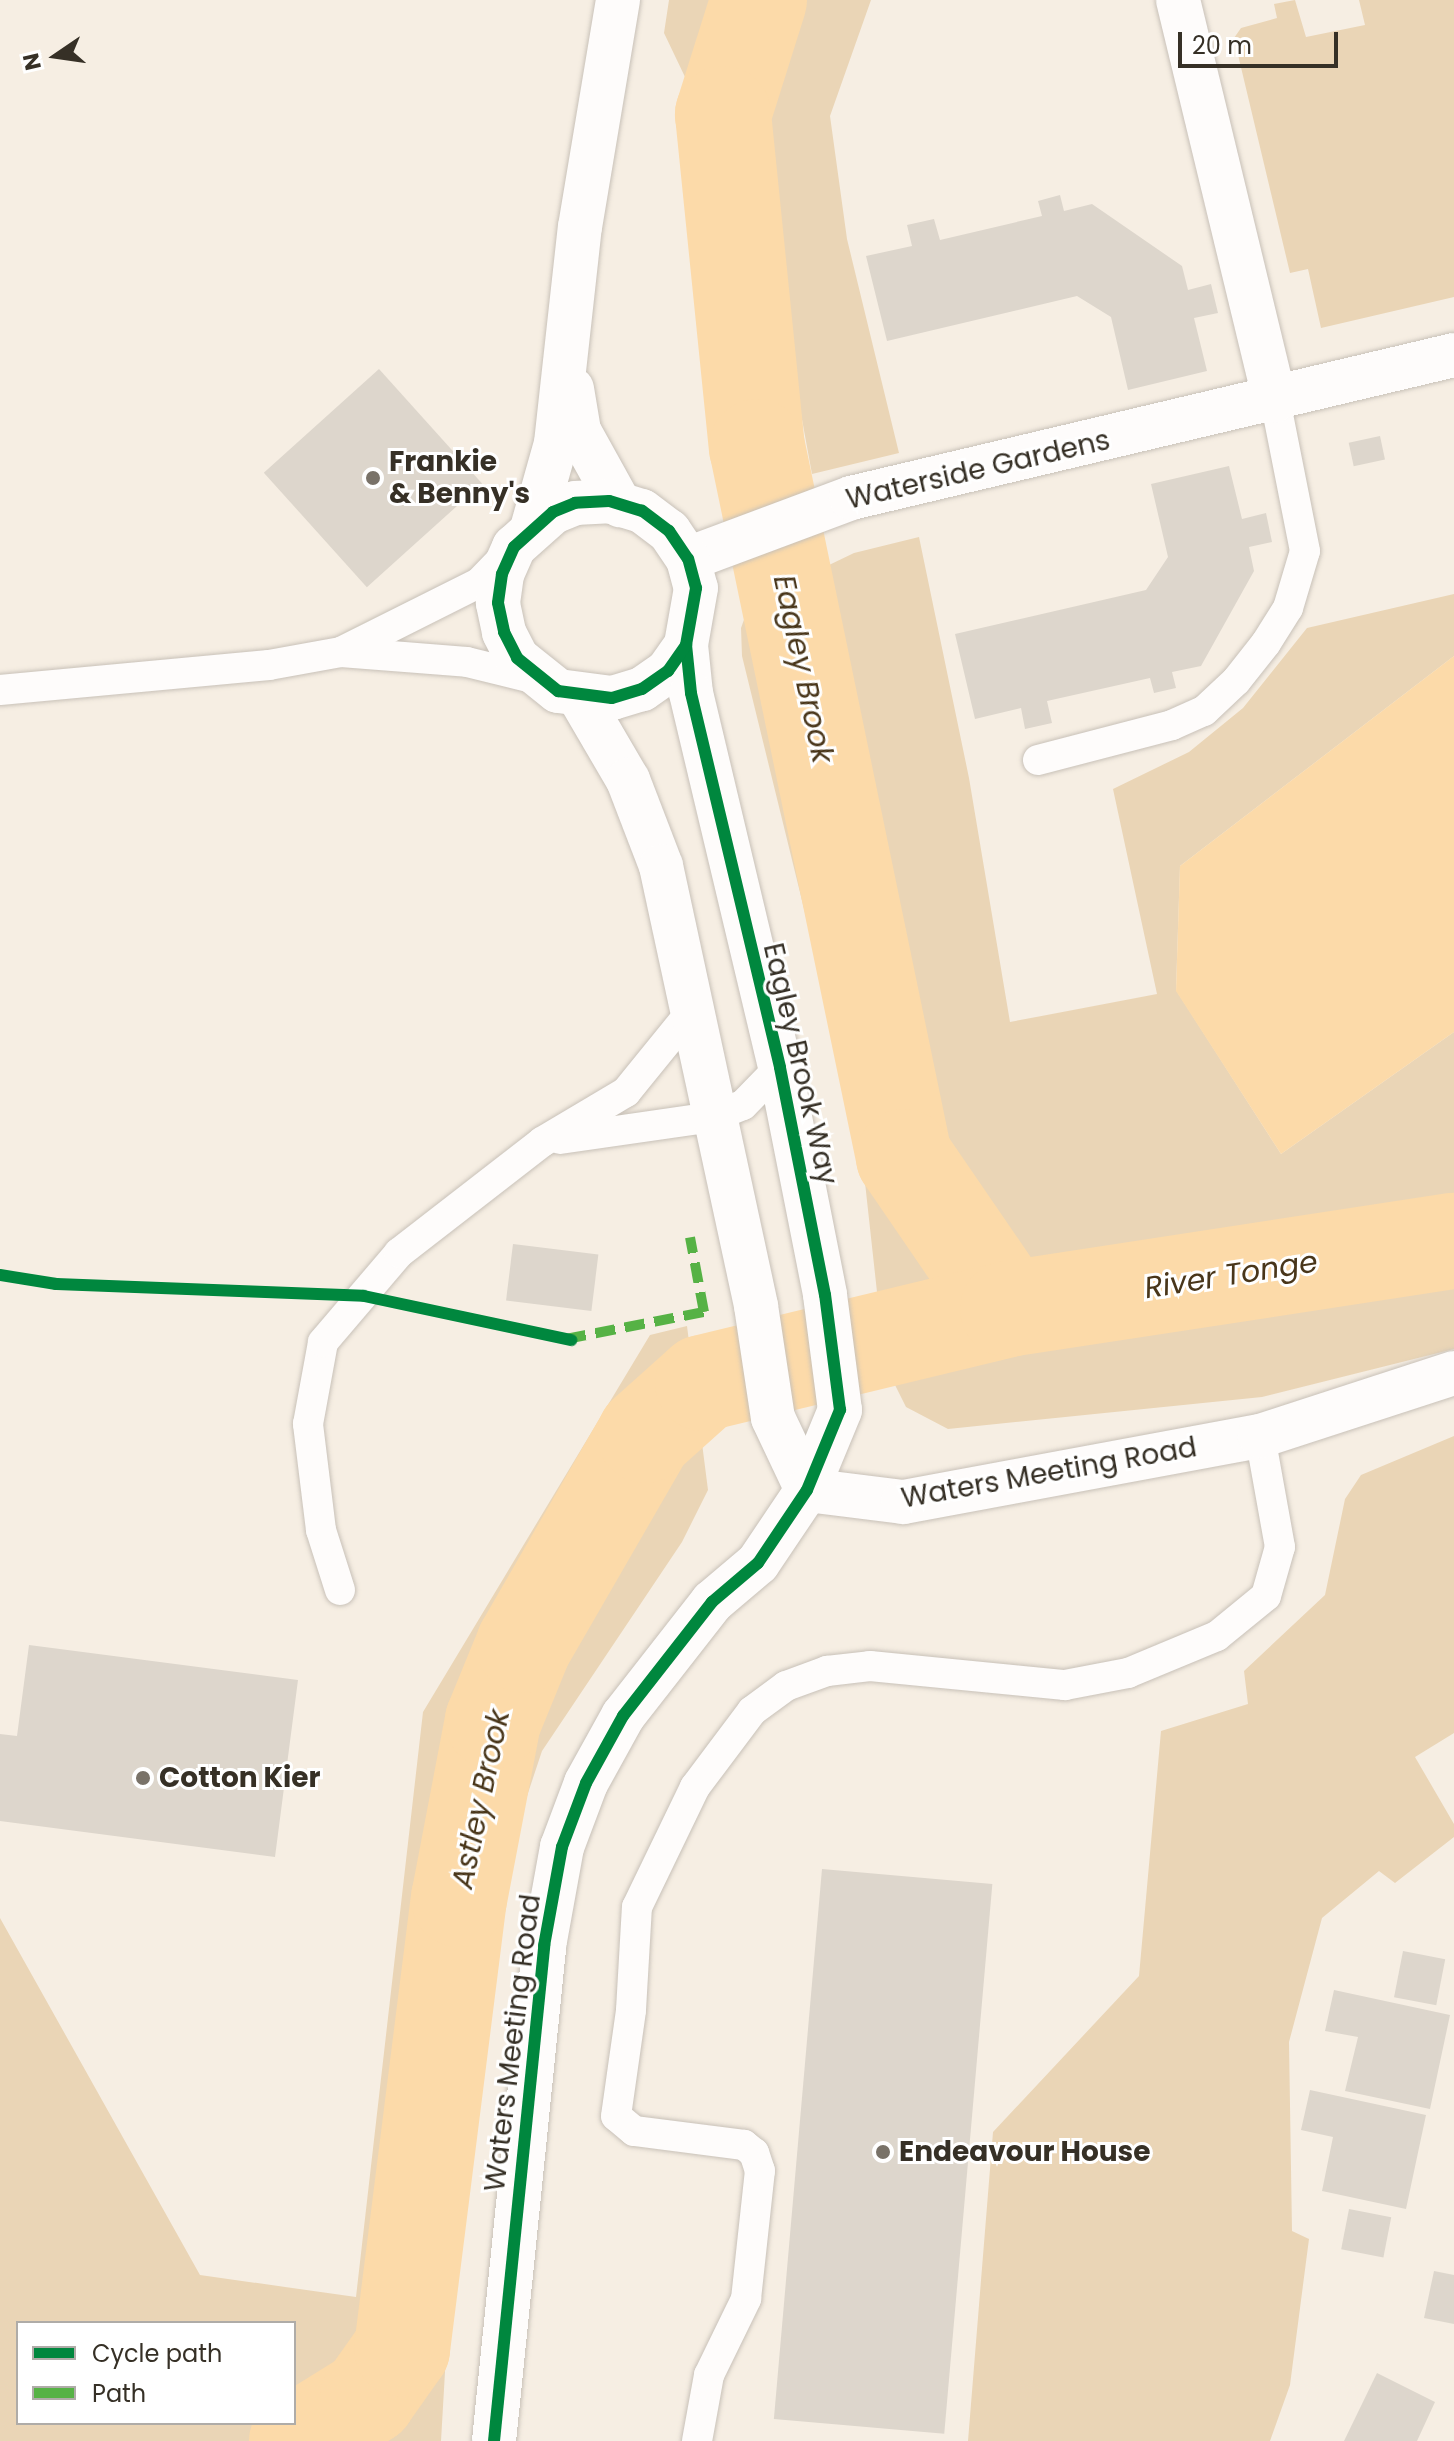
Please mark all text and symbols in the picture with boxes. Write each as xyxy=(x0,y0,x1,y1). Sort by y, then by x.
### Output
north arrow xyxy=(16,16,96,96)
scale bar xyxy=(1182,16,1342,66)
text: 20 m xyxy=(1192,29,1252,62)
text: N xyxy=(15,50,49,73)
street label: Waterside Gardens xyxy=(843,423,1113,517)
place label: Frankie & Benny's xyxy=(389,445,530,511)
marker: Frankie & Benny's xyxy=(364,469,382,487)
water label: Eagley Brook xyxy=(766,572,840,766)
street label: Eagley Brook Way xyxy=(756,940,844,1188)
water label: River Tonge xyxy=(1142,1244,1320,1306)
street label: Waters Meeting Road xyxy=(899,1430,1199,1516)
water label: Astley Brook xyxy=(444,1706,518,1892)
place label: Cotton Kier xyxy=(159,1761,321,1795)
marker: Cotton Kier xyxy=(134,1769,152,1787)
street label: Waters Meeting Road xyxy=(478,1892,548,2194)
place label: Endeavour House xyxy=(899,2135,1150,2169)
marker: Endeavour House xyxy=(874,2143,892,2161)
legend xyxy=(16,2321,296,2425)
text: Cycle path xyxy=(92,2337,222,2370)
text: Path xyxy=(92,2377,146,2410)

